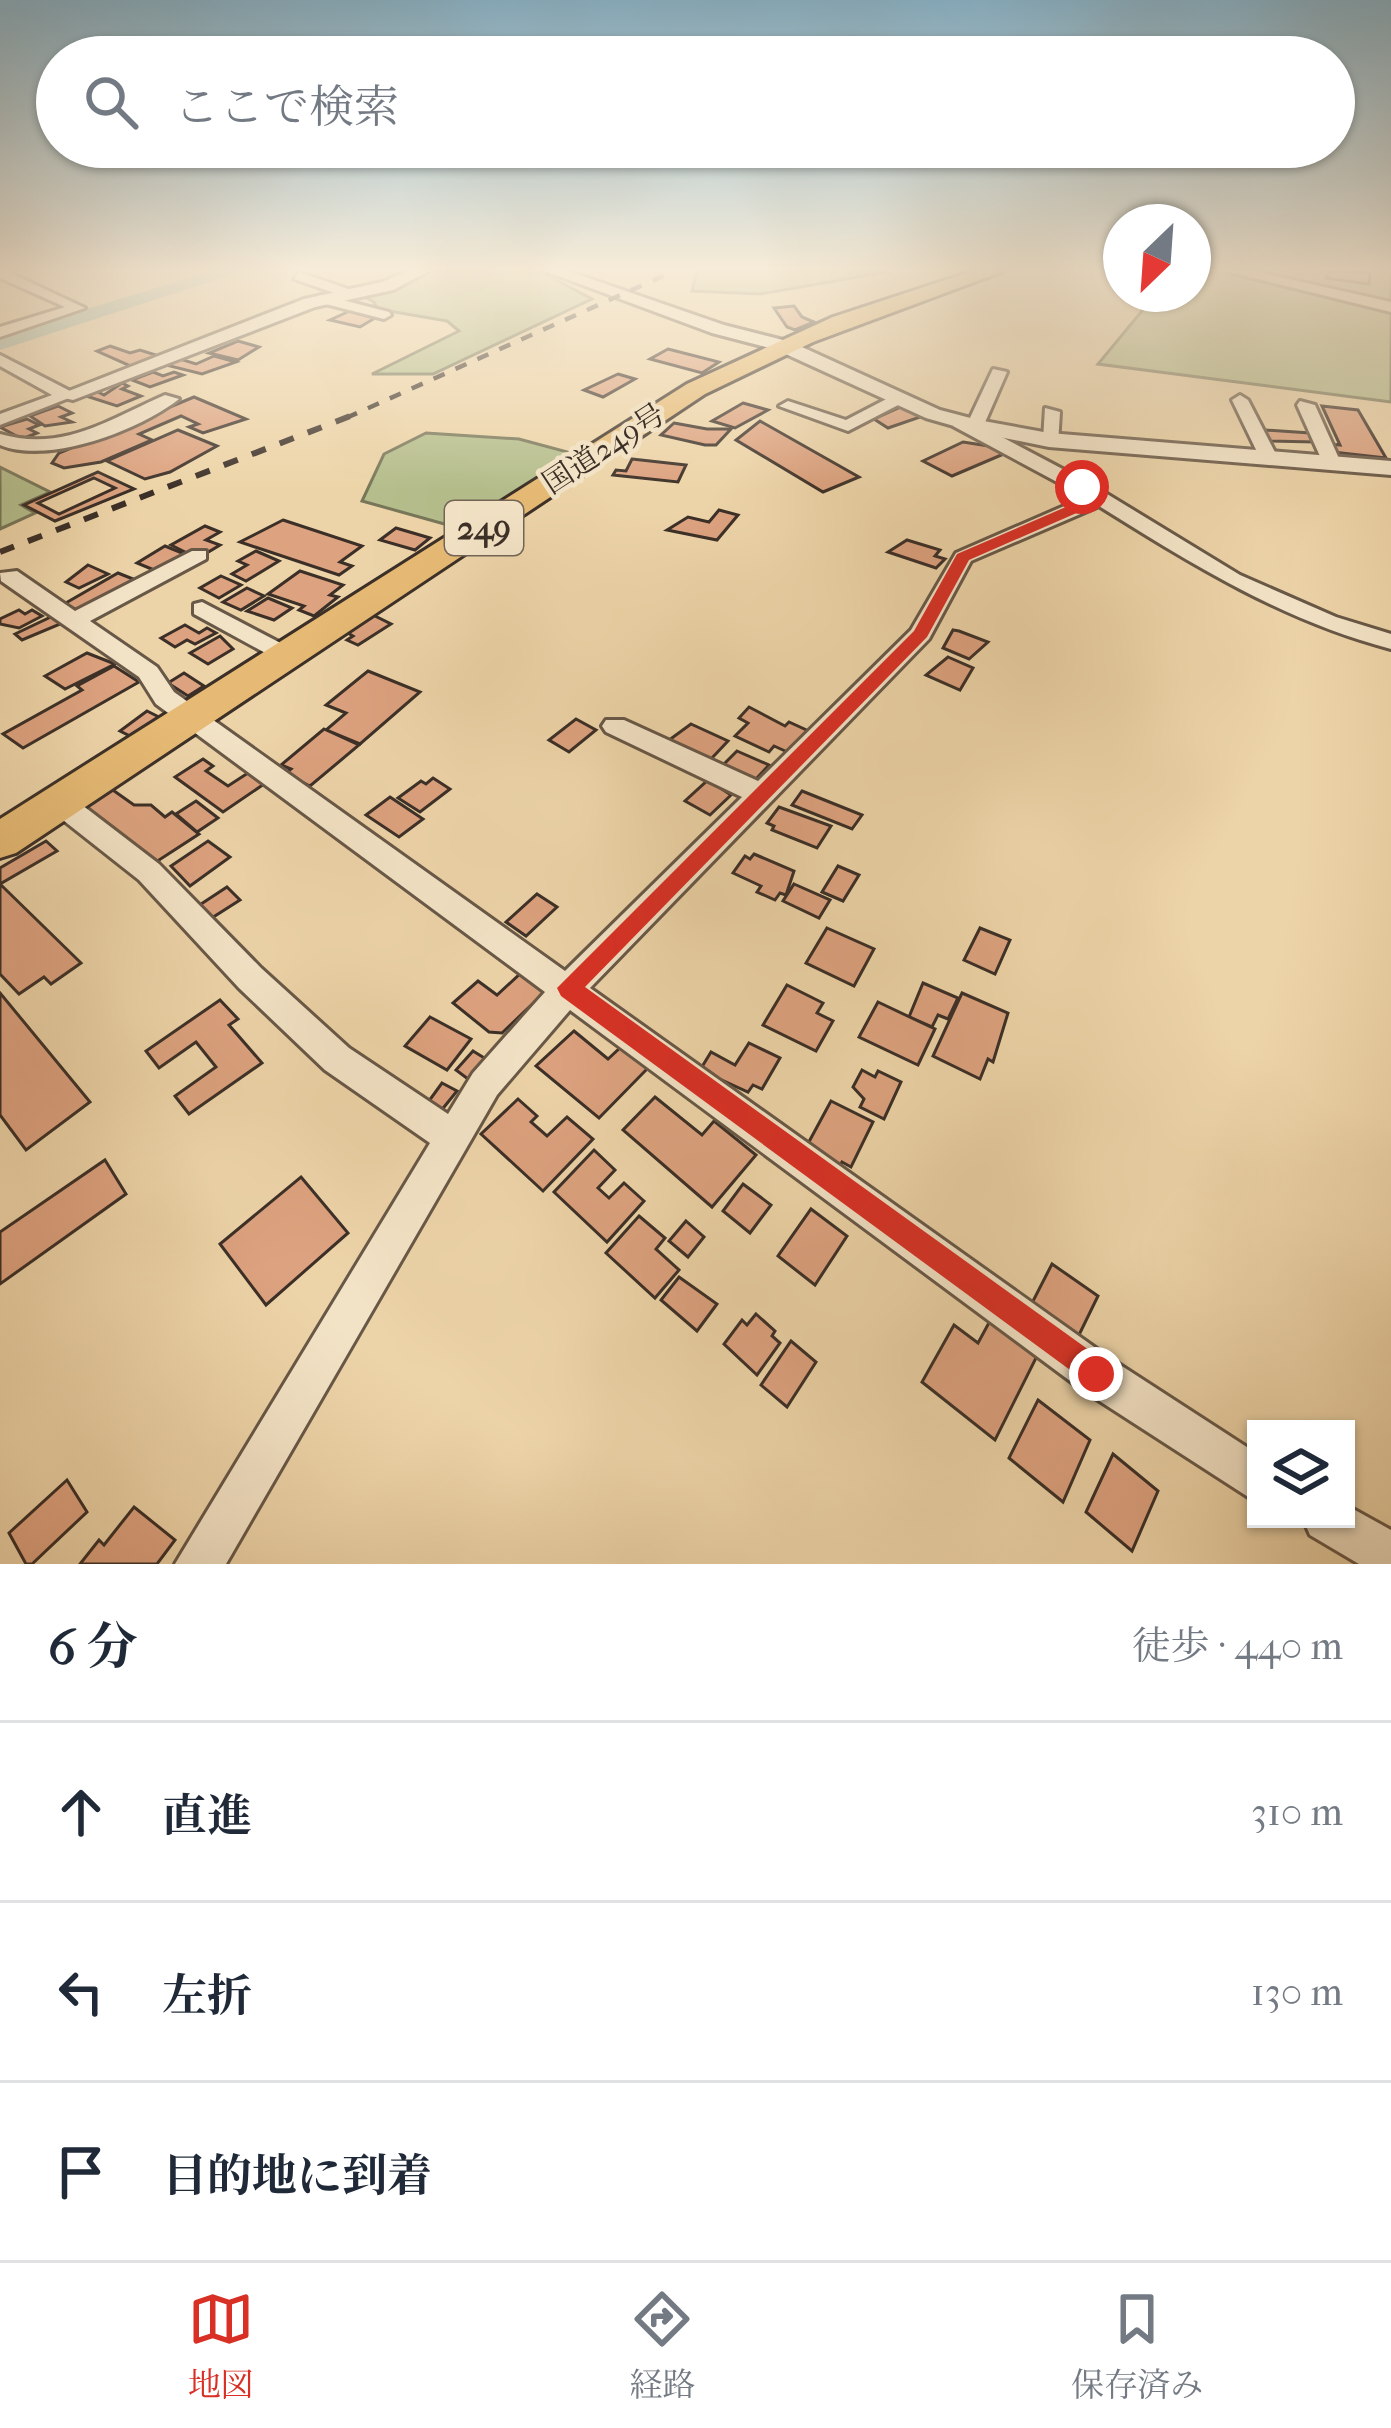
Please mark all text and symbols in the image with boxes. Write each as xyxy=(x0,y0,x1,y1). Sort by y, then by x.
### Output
search box xyxy=(36,36,1355,168)
icon: search xyxy=(78,69,144,135)
text: ここで検索 xyxy=(174,81,399,134)
north arrow xyxy=(1103,204,1211,312)
street label: 国道249号 xyxy=(536,397,672,501)
route start xyxy=(1055,460,1109,514)
road number: 249 xyxy=(445,501,523,555)
route end xyxy=(1069,1347,1123,1401)
map controls xyxy=(1247,1420,1355,1528)
button: layers xyxy=(1247,1420,1355,1528)
text: 6 分 xyxy=(48,1617,138,1677)
text: 徒歩 · 440 m xyxy=(1132,1623,1343,1669)
icon: ahead xyxy=(48,1779,114,1845)
text: 310 m xyxy=(1251,1789,1343,1835)
text: 直進 xyxy=(162,1790,252,1843)
icon: left xyxy=(48,1959,114,2025)
text: 130 m xyxy=(1251,1969,1343,2015)
text: 左折 xyxy=(162,1970,252,2023)
icon: arrive xyxy=(48,2139,114,2205)
text: 目的地に到着 xyxy=(162,2150,432,2203)
tab: 地図 xyxy=(188,2286,254,2405)
tab: 経路 xyxy=(629,2286,695,2405)
tab: 保存済み xyxy=(1071,2286,1203,2405)

